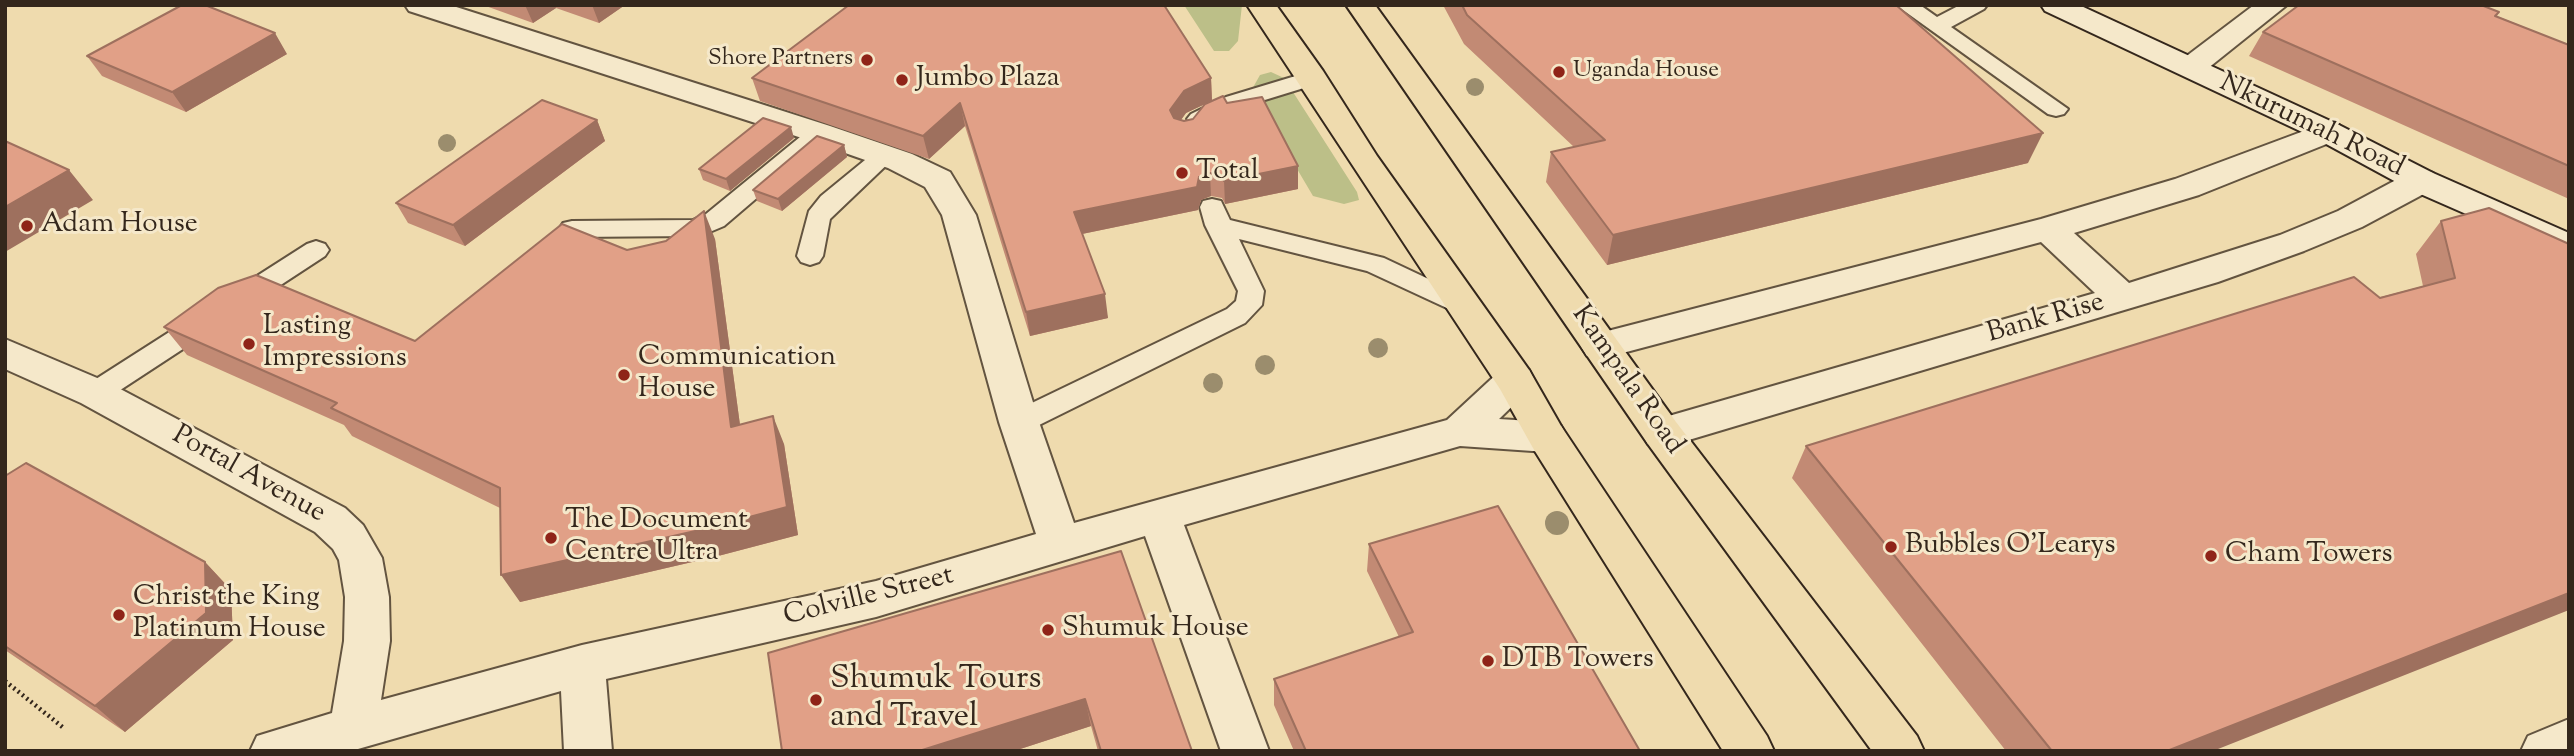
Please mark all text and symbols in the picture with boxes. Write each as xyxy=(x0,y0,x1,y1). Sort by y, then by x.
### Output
place label: Shore Partners xyxy=(708,46,853,74)
marker: Shore Partners xyxy=(859,52,875,68)
place label: Uganda House xyxy=(1573,58,1719,86)
place label: Jumbo Plaza xyxy=(916,63,1060,97)
marker: Uganda House xyxy=(1551,64,1567,80)
street label: Nkurumah Road xyxy=(2213,68,2409,186)
marker: Jumbo Plaza xyxy=(894,72,910,88)
place label: Total xyxy=(1196,156,1259,190)
marker: Total xyxy=(1174,165,1190,181)
place label: Adam House xyxy=(41,209,198,243)
marker: Adam House xyxy=(19,218,35,234)
street label: Bank Rise xyxy=(1983,287,2109,353)
street label: Kampala Road xyxy=(1562,300,1690,462)
place label: Lasting Impressions xyxy=(263,311,407,377)
marker: Lasting Impressions xyxy=(241,336,257,352)
place label: Communication House xyxy=(638,342,836,408)
marker: Communication House xyxy=(616,367,632,383)
street label: Portal Avenue xyxy=(165,420,331,532)
place label: The Document Centre Ultra xyxy=(565,505,748,571)
marker: The Document Centre Ultra xyxy=(543,530,559,546)
place label: Bubbles O'Learys xyxy=(1905,530,2115,564)
marker: Bubbles O'Learys xyxy=(1883,539,1899,555)
place label: Cham Towers xyxy=(2225,539,2392,573)
marker: Cham Towers xyxy=(2203,548,2219,564)
street label: Colville Street xyxy=(781,561,957,635)
place label: Christ the King Platinum House xyxy=(133,582,326,648)
marker: Christ the King Platinum House xyxy=(111,607,127,623)
place label: Shumuk House xyxy=(1062,613,1249,647)
marker: Shumuk House xyxy=(1040,622,1056,638)
place label: DTB Towers xyxy=(1502,644,1654,678)
marker: DTB Towers xyxy=(1480,653,1496,669)
place label: Shumuk Tours and Travel xyxy=(830,661,1041,739)
marker: Shumuk Tours and Travel xyxy=(808,692,824,708)

